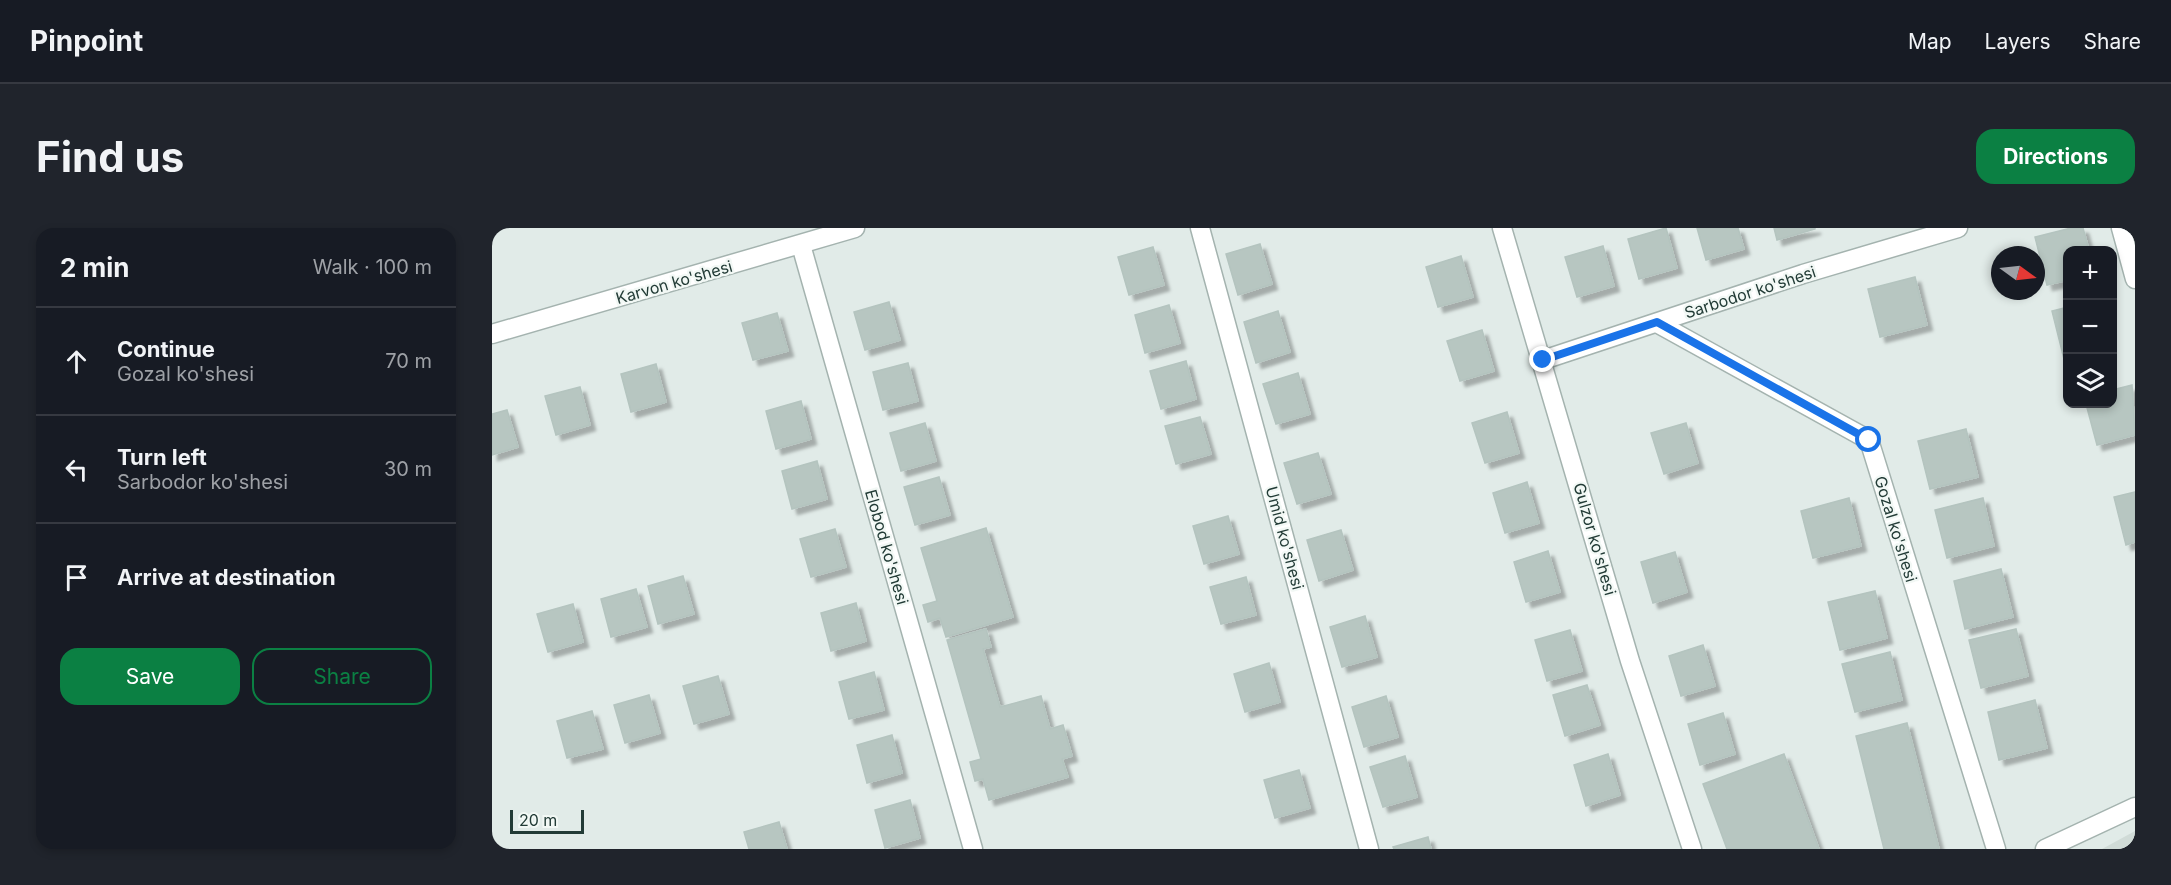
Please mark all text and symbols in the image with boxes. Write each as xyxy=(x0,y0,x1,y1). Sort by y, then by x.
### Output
text: Pinpoint xyxy=(30,24,143,58)
text: Map xyxy=(1908,29,1952,54)
text: Layers xyxy=(1985,29,2051,54)
text: Share xyxy=(2084,29,2141,54)
button: Directions xyxy=(1976,129,2135,184)
text: Find us xyxy=(36,131,184,182)
north arrow xyxy=(1991,246,2045,300)
map controls xyxy=(2063,246,2117,408)
button: + xyxy=(2063,246,2117,300)
text: 2 min xyxy=(60,252,130,283)
text: Walk · 100 m xyxy=(313,255,432,279)
street label: Karvon ko'shesi xyxy=(613,256,735,308)
street label: Sarbodor ko'shesi xyxy=(1682,261,1818,323)
button: − xyxy=(2063,300,2117,354)
text: Continue xyxy=(117,336,215,362)
icon: ahead xyxy=(60,345,93,378)
route end xyxy=(1529,346,1555,372)
text: 70 m xyxy=(385,349,432,373)
button: layers xyxy=(2063,354,2117,408)
text: Gozal ko'shesi xyxy=(117,362,254,386)
route start xyxy=(1855,426,1881,452)
text: Turn left xyxy=(117,444,207,470)
icon: left xyxy=(60,453,93,486)
text: 30 m xyxy=(384,457,432,481)
text: Sarbodor ko'shesi xyxy=(117,470,288,494)
street label: Gozal ko'shesi xyxy=(1870,474,1922,584)
street label: Gulzor ko'shesi xyxy=(1569,480,1621,598)
street label: Umid ko'shesi xyxy=(1262,484,1308,592)
street label: Elobod ko'shesi xyxy=(861,487,913,607)
icon: arrive xyxy=(60,561,93,594)
text: Arrive at destination xyxy=(117,564,336,590)
button: Save xyxy=(60,648,240,705)
button: Share xyxy=(252,648,432,705)
scale bar xyxy=(510,807,584,834)
text: 20 m xyxy=(519,810,557,830)

